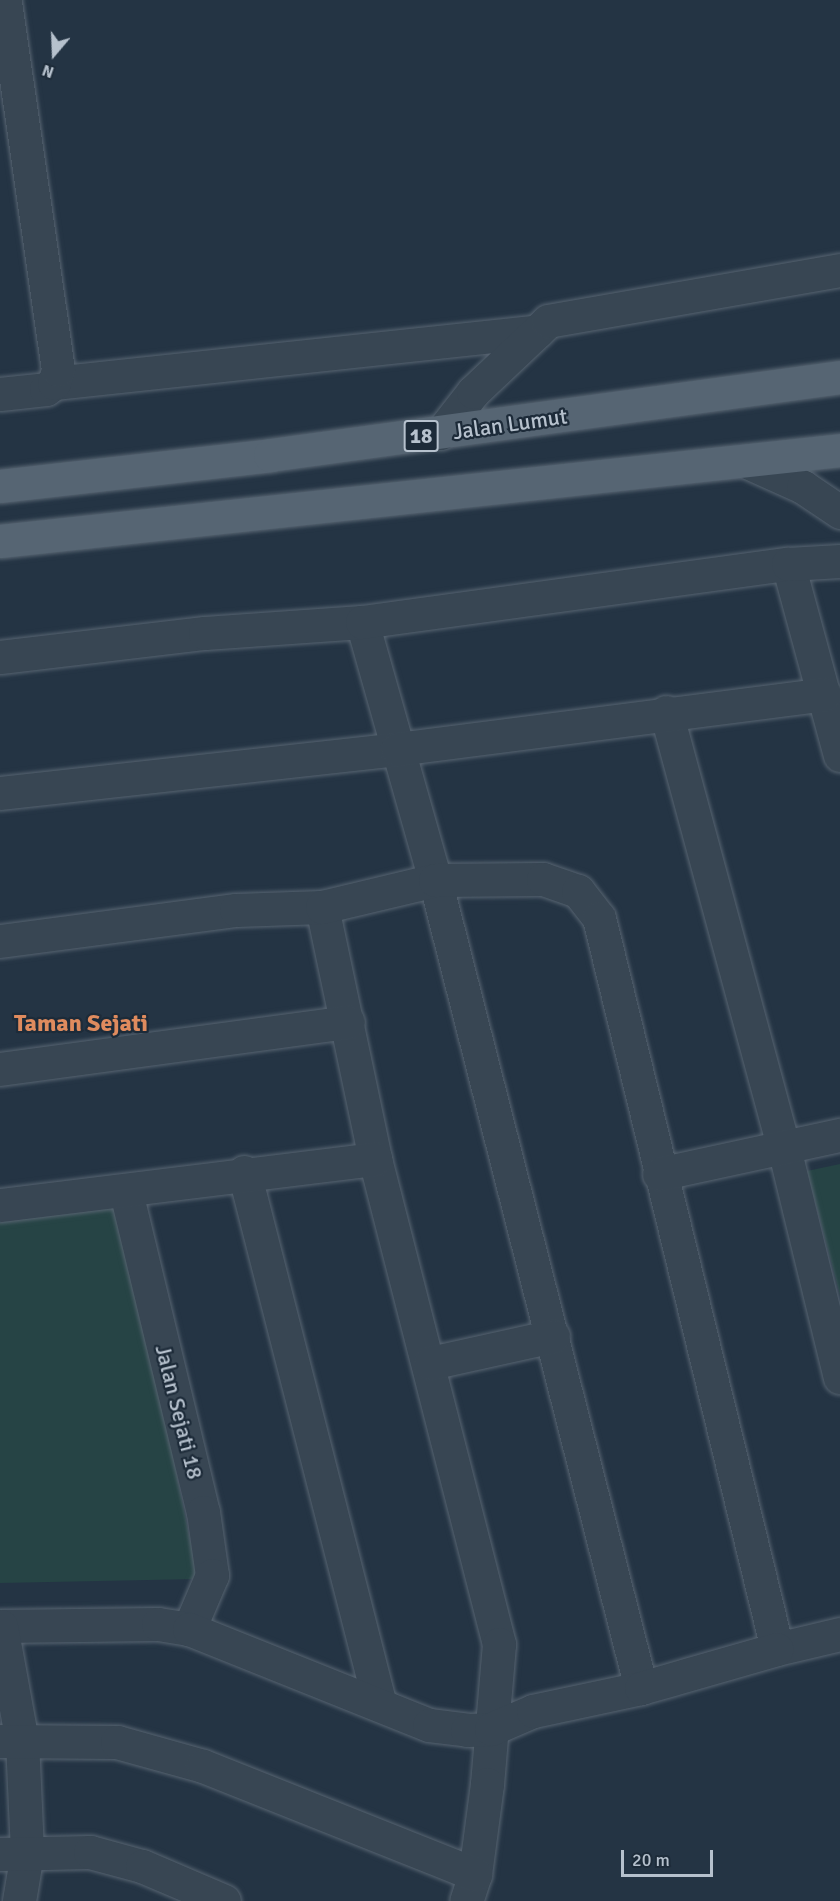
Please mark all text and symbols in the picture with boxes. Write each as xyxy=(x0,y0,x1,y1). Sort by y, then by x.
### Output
north arrow xyxy=(24,24,84,84)
text: N xyxy=(40,60,57,82)
street label: Jalan Lumut xyxy=(451,403,569,445)
road number: 18 xyxy=(403,418,439,454)
district label: Taman Sejati xyxy=(14,1010,148,1038)
street label: Jalan Sejati 18 xyxy=(150,1342,208,1482)
scale bar xyxy=(624,1838,716,1876)
text: 20 m xyxy=(632,1849,670,1871)

